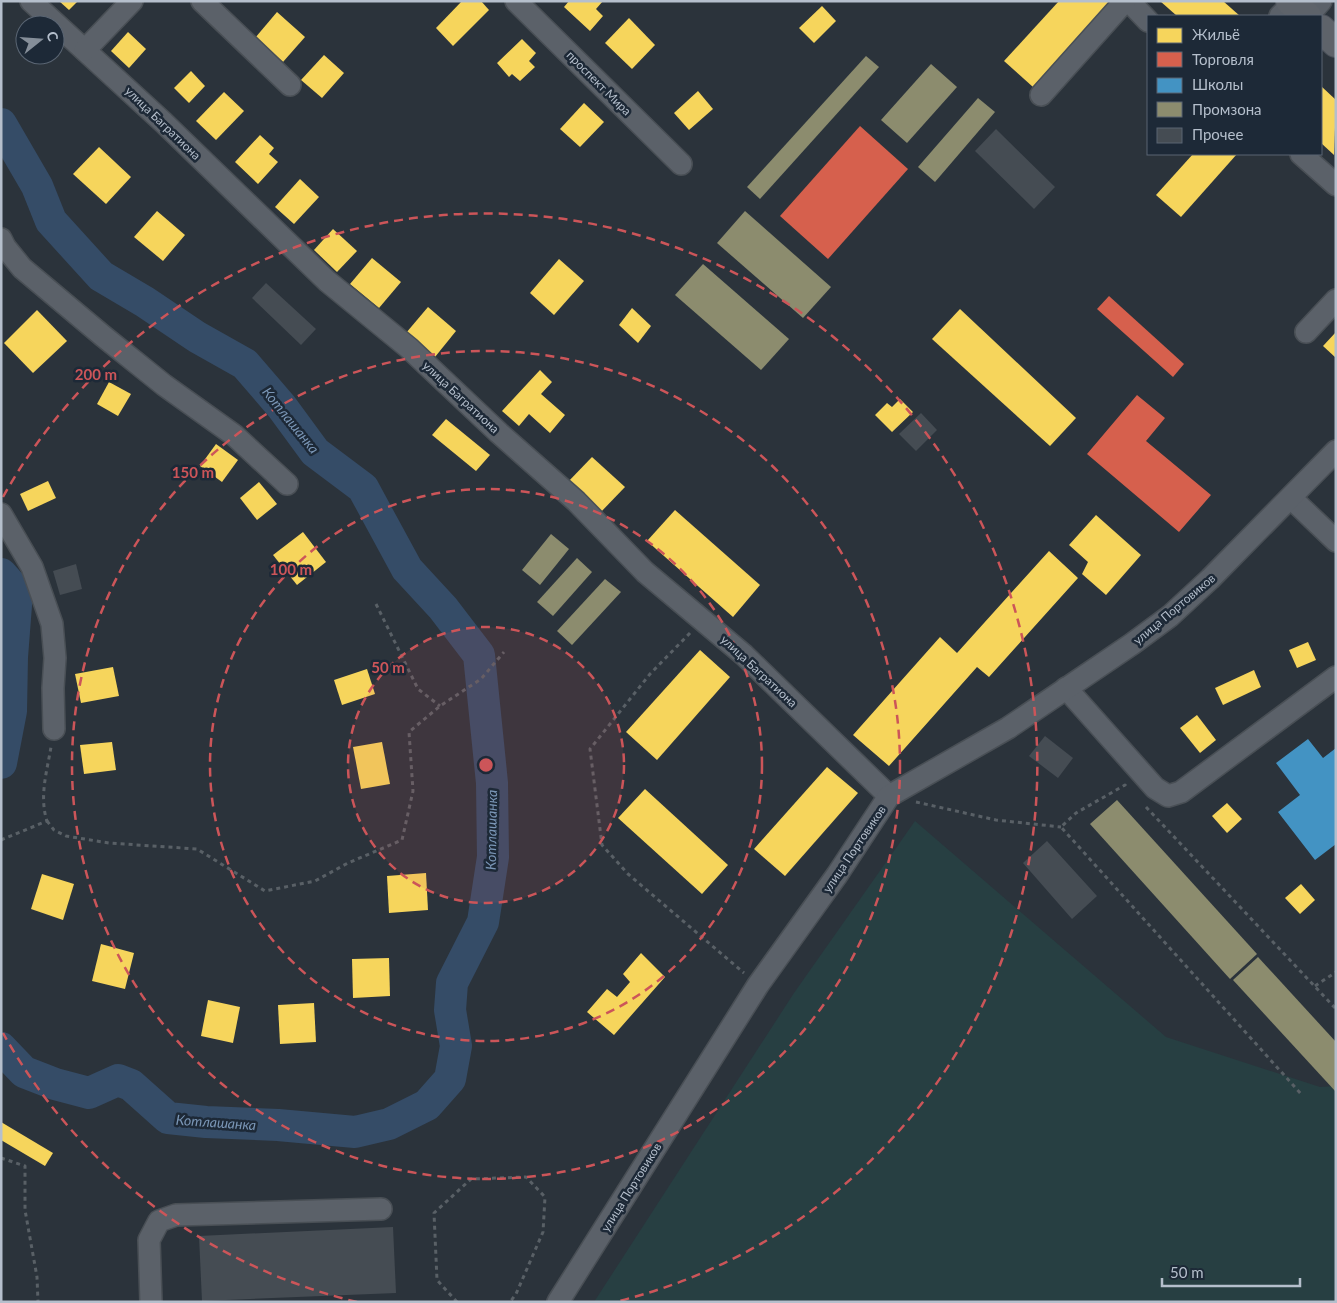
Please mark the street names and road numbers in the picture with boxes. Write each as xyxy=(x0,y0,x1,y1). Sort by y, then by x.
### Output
street label: проспект Мира xyxy=(564,48,634,118)
street label: улица Багратиона xyxy=(122,83,204,163)
street label: улица Багратиона xyxy=(420,358,502,436)
street label: улица Портовиков xyxy=(1130,570,1218,648)
street label: улица Багратиона xyxy=(718,632,800,710)
street label: улица Портовиков xyxy=(819,802,889,896)
street label: улица Портовиков xyxy=(598,1140,664,1234)

